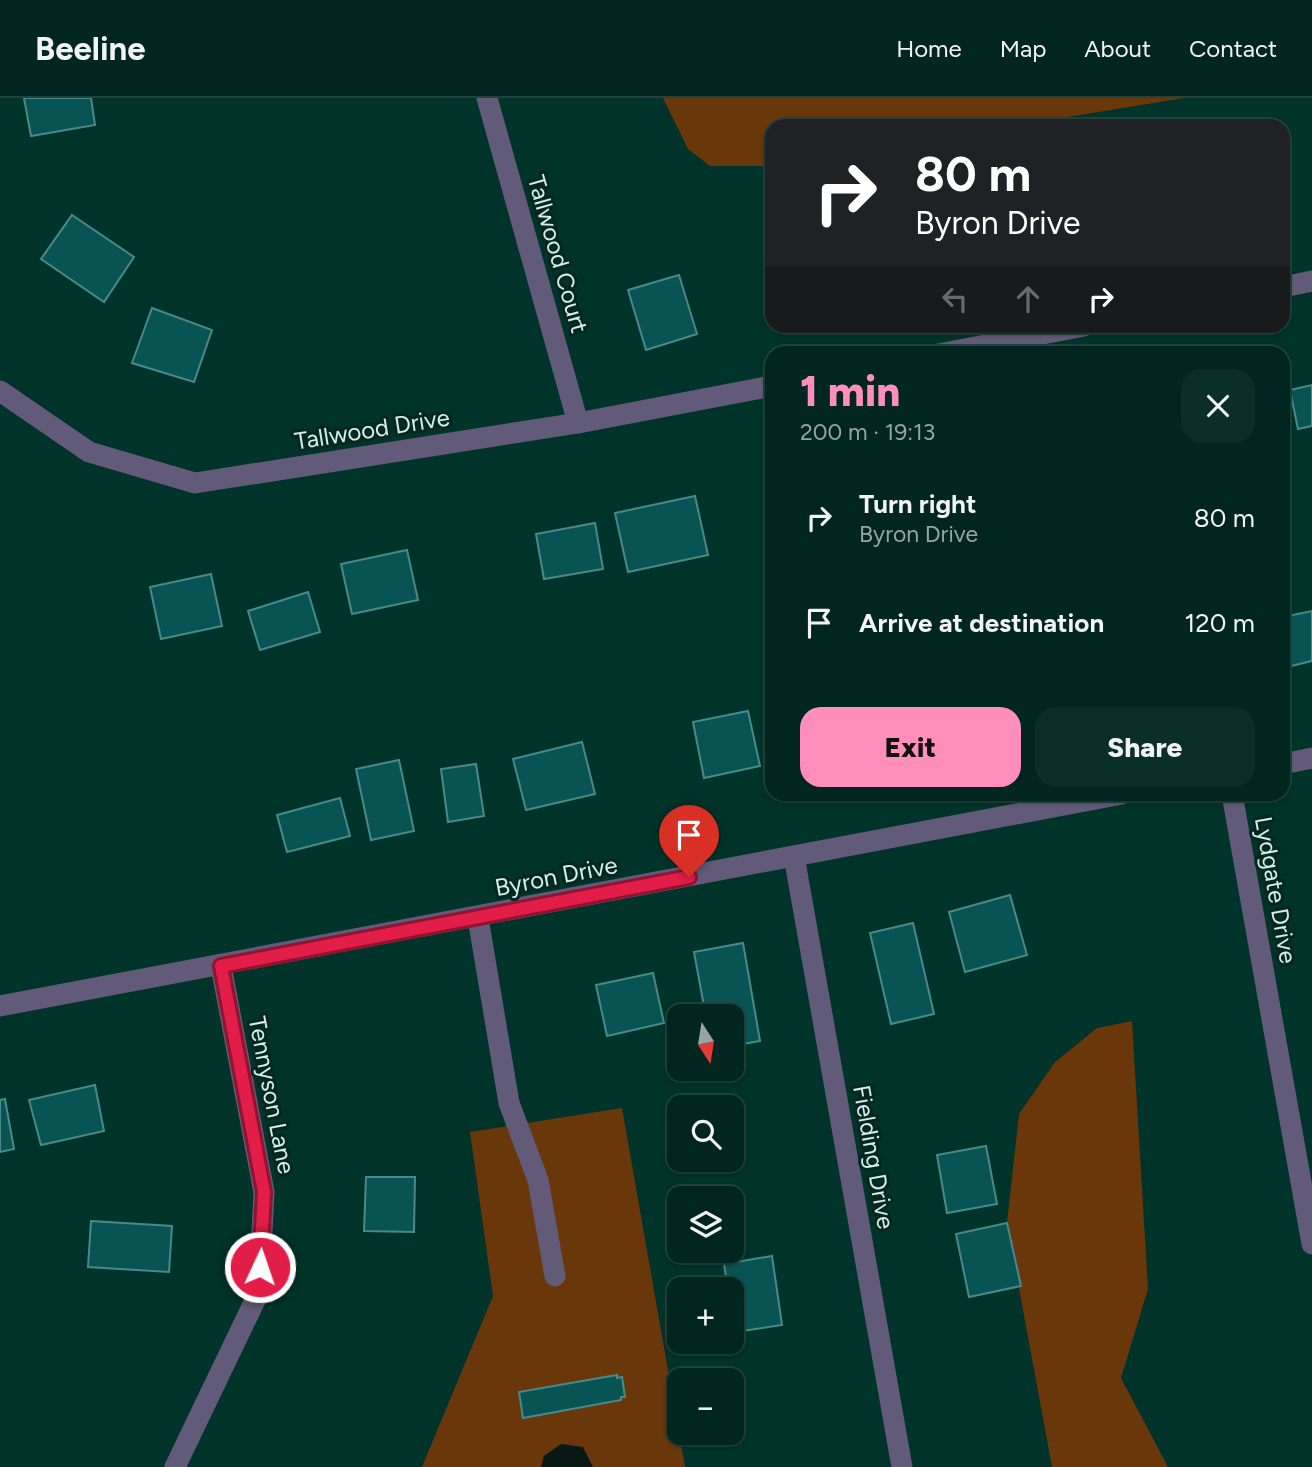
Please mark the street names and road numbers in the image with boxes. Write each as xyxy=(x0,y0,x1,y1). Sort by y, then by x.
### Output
street label: Tallwood Court xyxy=(522,172,594,336)
street label: Tallwood Drive xyxy=(292,402,452,456)
street label: Lydgate Drive xyxy=(1249,814,1303,966)
street label: Byron Drive xyxy=(492,850,620,902)
street label: Tennyson Lane xyxy=(243,1014,301,1176)
street label: Fielding Drive xyxy=(847,1083,901,1231)

